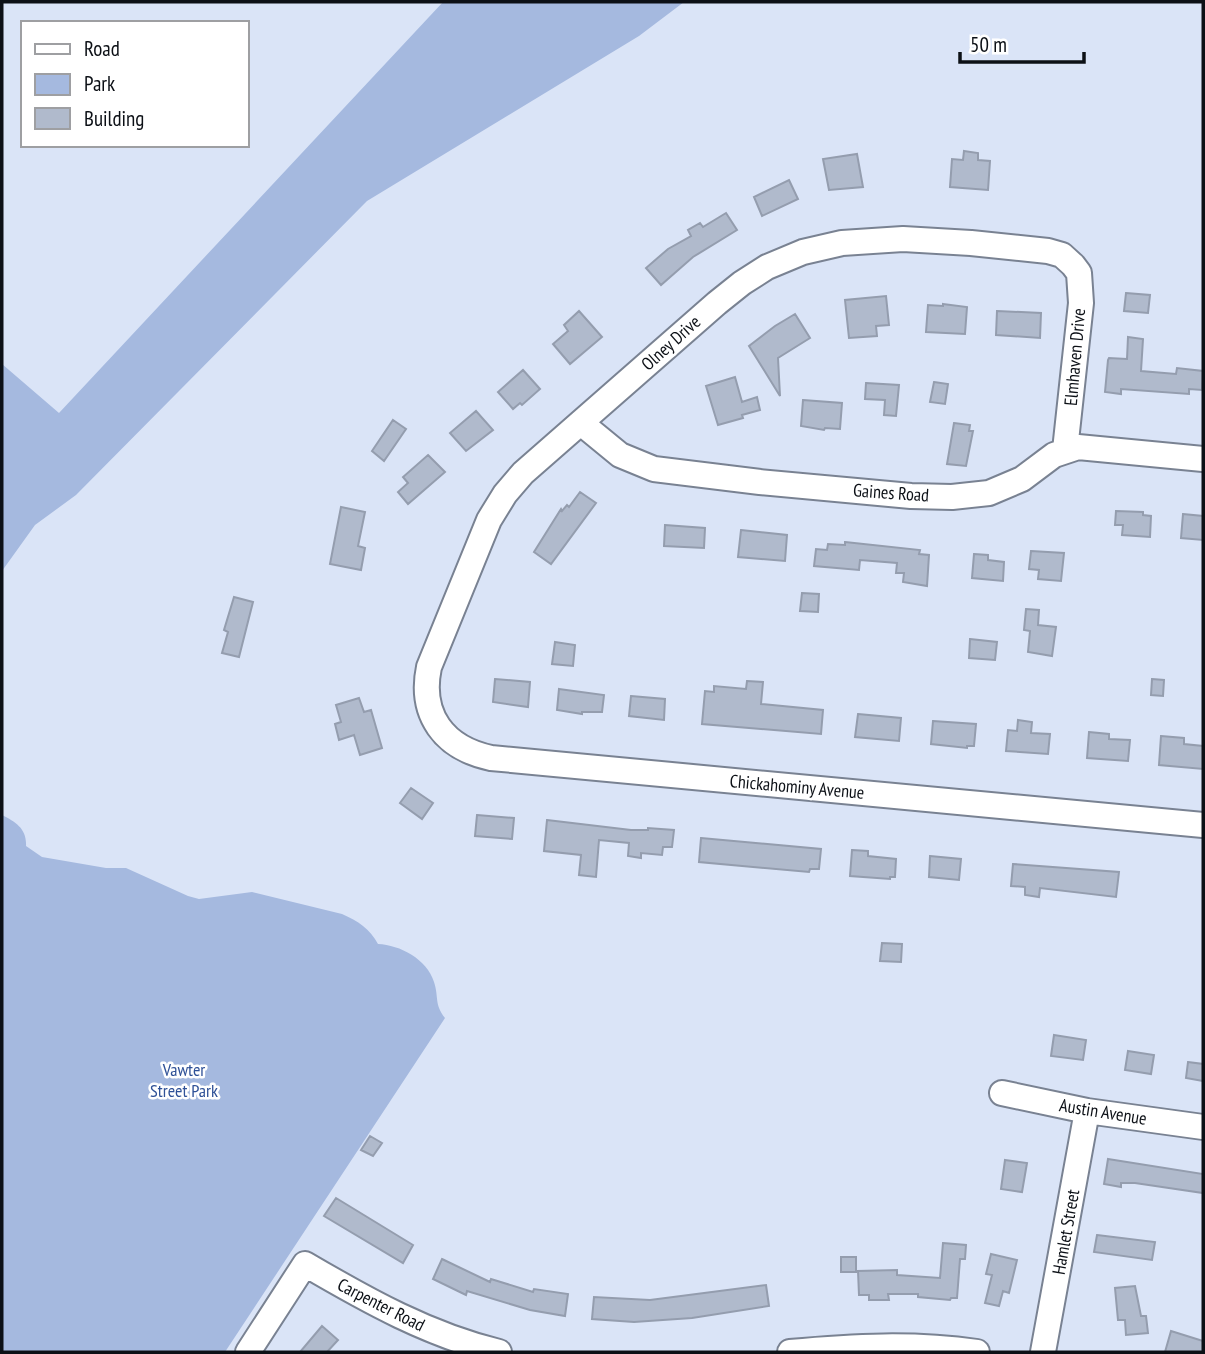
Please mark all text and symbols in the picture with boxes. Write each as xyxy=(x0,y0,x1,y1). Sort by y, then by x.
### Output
legend xyxy=(21,21,248,147)
scale bar xyxy=(960,21,1084,65)
text: 50 m xyxy=(970,31,1007,58)
text: Road xyxy=(84,35,120,62)
text: Park xyxy=(84,70,115,97)
text: Building xyxy=(84,105,144,132)
street label: Elmhaven Drive xyxy=(1059,307,1090,407)
street label: Olney Drive xyxy=(636,310,705,375)
street label: Gaines Road xyxy=(852,478,930,507)
street label: Chickahominy Avenue xyxy=(729,769,865,804)
park label: Vawter Street Park xyxy=(150,1058,218,1102)
street label: Austin Avenue xyxy=(1058,1093,1148,1130)
street label: Hamlet Street xyxy=(1047,1187,1084,1276)
street label: Carpenter Road xyxy=(334,1273,429,1336)

